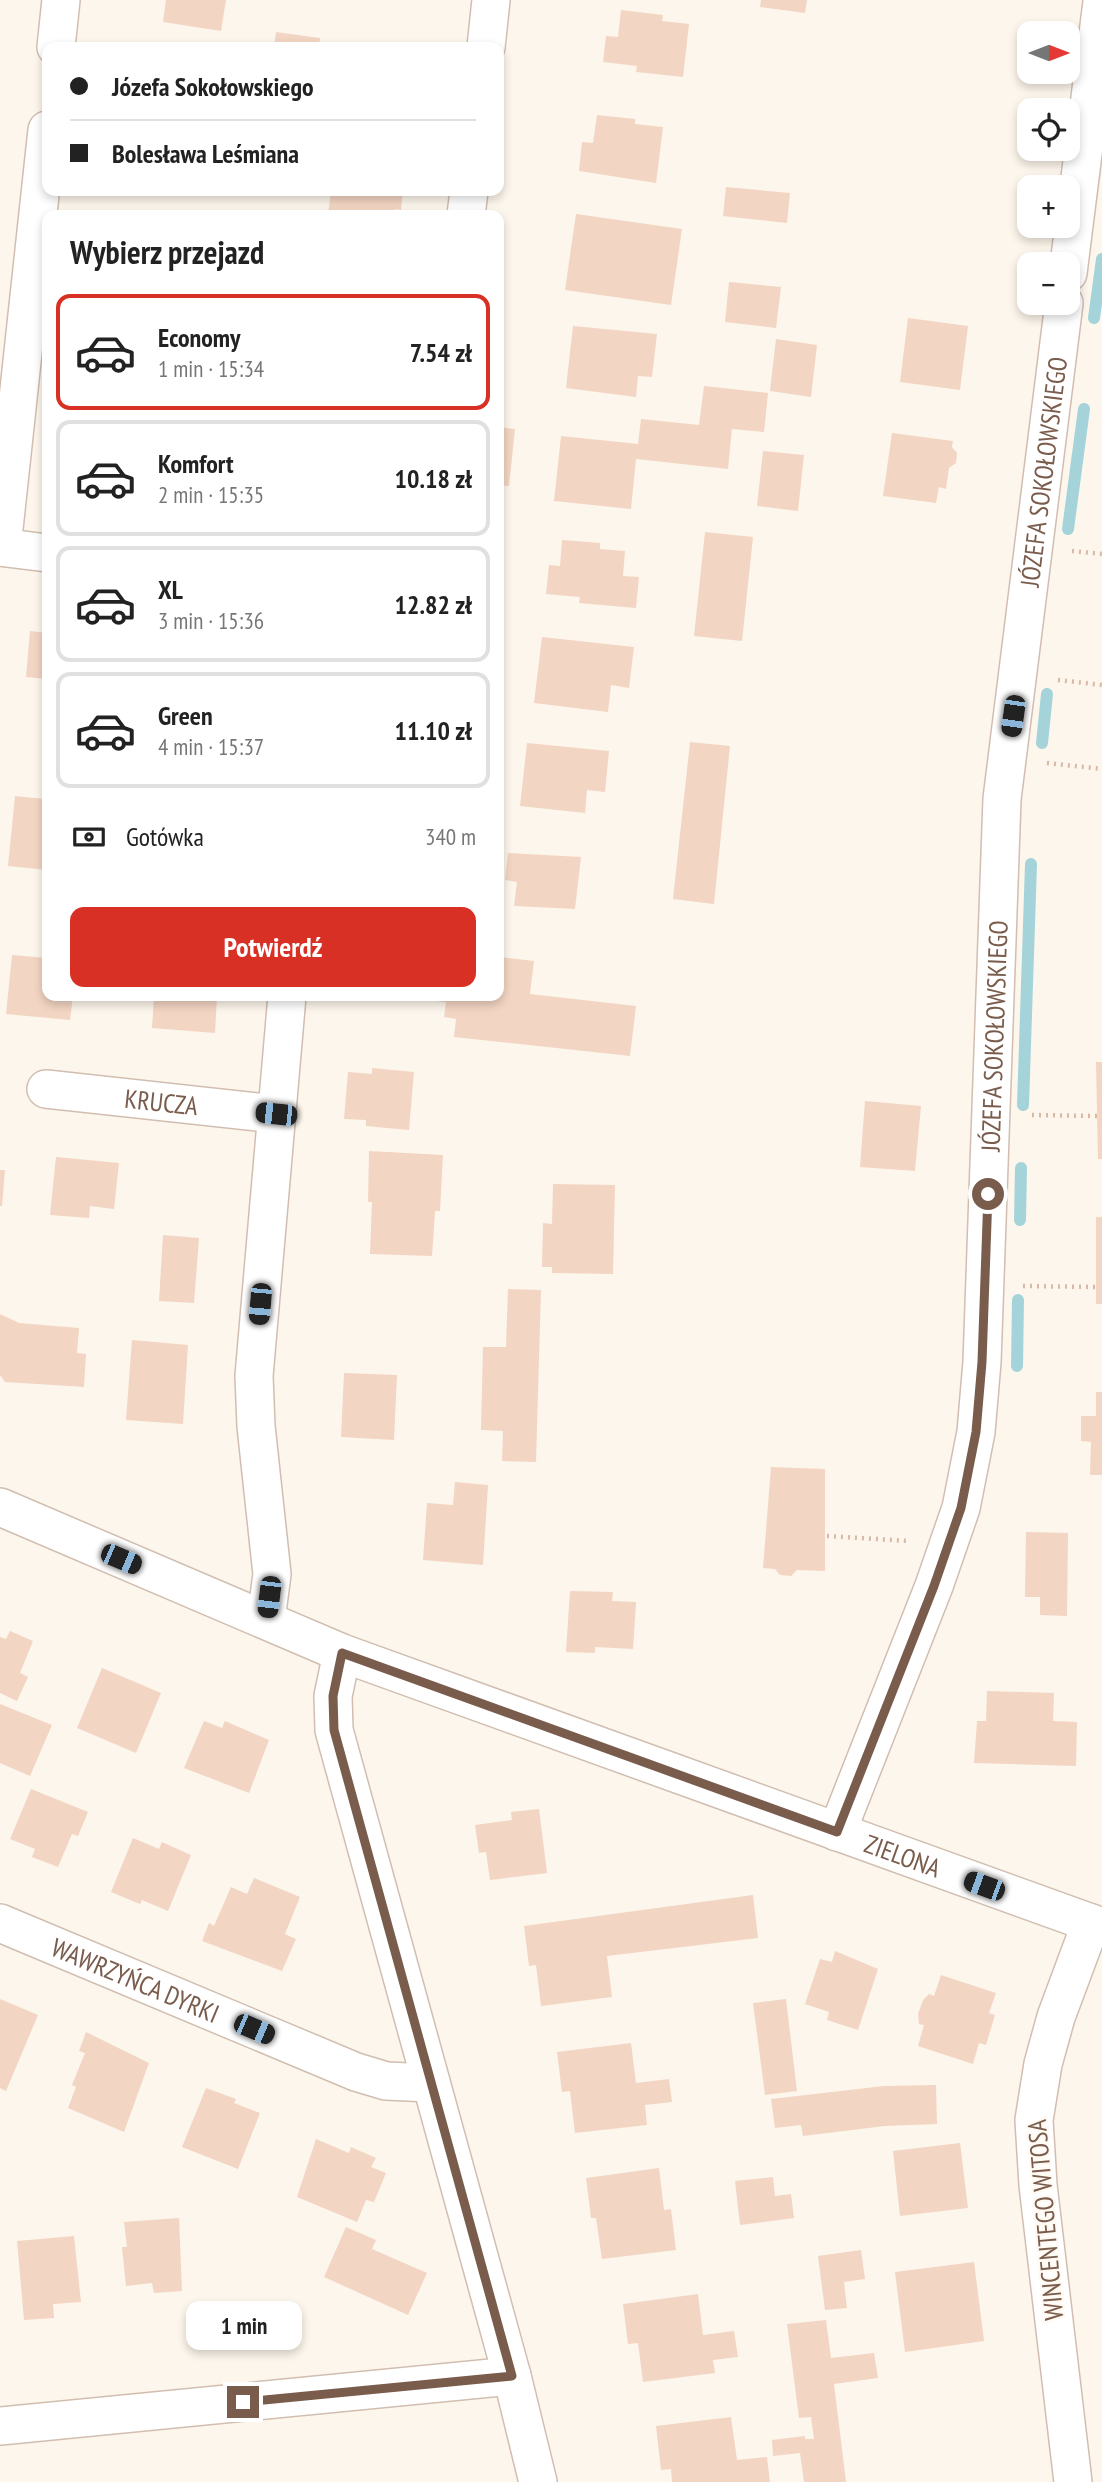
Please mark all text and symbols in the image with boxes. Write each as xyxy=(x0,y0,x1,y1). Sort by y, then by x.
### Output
north arrow xyxy=(1017,21,1080,84)
map controls xyxy=(1017,21,1080,315)
text: Józefa Sokołowskiego xyxy=(112,70,314,103)
button: locate xyxy=(1017,98,1080,161)
text: Bolesława Leśmiana xyxy=(112,137,299,170)
button: + xyxy=(1017,175,1080,238)
text: Wybierz przejazd xyxy=(70,231,264,273)
button: − xyxy=(1017,252,1080,315)
icon: car xyxy=(74,321,137,384)
text: Economy xyxy=(158,321,240,354)
text: 7.54 zł xyxy=(410,336,472,369)
text: 1 min · 15:34 xyxy=(158,354,264,383)
street label: JÓZEFA SOKOŁOWSKIEGO xyxy=(1012,355,1074,589)
icon: car xyxy=(74,447,137,510)
text: Komfort xyxy=(158,447,234,480)
text: 10.18 zł xyxy=(395,462,472,495)
text: 2 min · 15:35 xyxy=(158,480,264,509)
icon: car xyxy=(74,573,137,636)
text: XL xyxy=(158,573,183,606)
text: 12.82 zł xyxy=(395,588,472,621)
text: 3 min · 15:36 xyxy=(158,606,264,635)
car xyxy=(1000,694,1027,738)
icon: car xyxy=(74,699,137,762)
text: Green xyxy=(158,699,213,732)
text: 11.10 zł xyxy=(395,714,472,747)
text: 4 min · 15:37 xyxy=(158,732,264,761)
icon: cash xyxy=(70,818,108,856)
text: Gotówka xyxy=(126,820,204,853)
text: 340 m xyxy=(425,822,476,851)
button: Potwierdź xyxy=(70,907,476,987)
street label: JÓZEFA SOKOŁOWSKIEGO xyxy=(973,920,1014,1153)
street label: KRUCZA xyxy=(123,1081,200,1122)
car xyxy=(255,1101,298,1127)
route start xyxy=(972,1178,1004,1210)
car xyxy=(248,1282,273,1326)
car xyxy=(98,1541,145,1577)
car xyxy=(257,1575,282,1619)
street label: ZIELONA xyxy=(860,1826,946,1884)
car xyxy=(961,1869,1008,1903)
street label: WAWRZYŃCA DYRKI xyxy=(47,1930,224,2029)
car xyxy=(231,2011,278,2047)
street label: WINCENTEGO WITOSA xyxy=(1020,2118,1070,2322)
callout: 1 min xyxy=(185,2300,301,2350)
text: 1 min xyxy=(221,2311,267,2340)
route end xyxy=(227,2386,259,2418)

